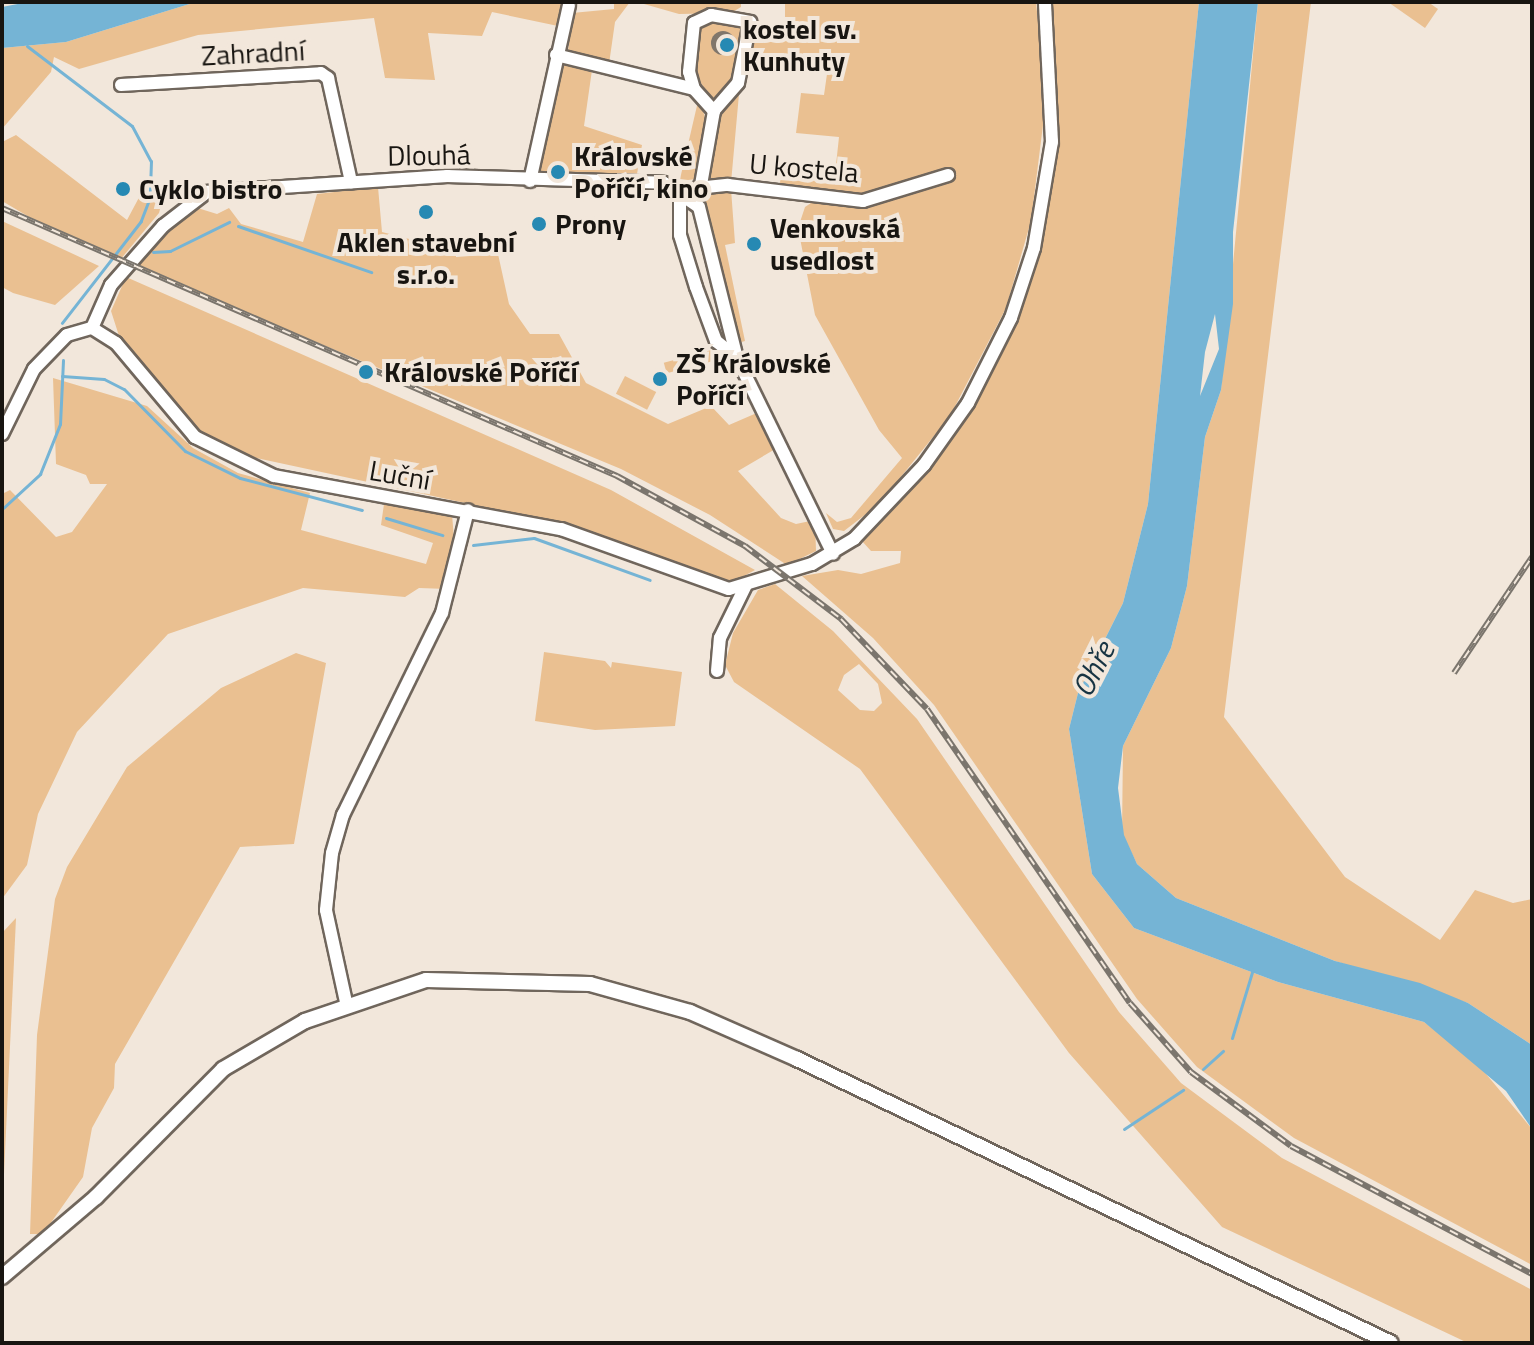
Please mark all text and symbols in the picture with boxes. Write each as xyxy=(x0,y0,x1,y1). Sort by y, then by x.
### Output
place label: kostel sv. Kunhuty xyxy=(743,12,857,78)
street label: Zahradní xyxy=(200,34,306,72)
marker: kostel sv. Kunhuty xyxy=(718,36,736,54)
street label: Dlouhá xyxy=(387,137,471,173)
place label: Královské Poříčí, kino xyxy=(574,139,708,205)
street label: U kostela xyxy=(748,146,860,190)
marker: Královské Poříčí, kino xyxy=(549,163,567,181)
place label: Cyklo bistro xyxy=(139,172,282,206)
marker: Cyklo bistro xyxy=(114,180,132,198)
marker: Aklen stavební s.r.o. xyxy=(417,203,435,221)
place label: Prony xyxy=(555,207,626,241)
place label: Venkovská usedlost xyxy=(770,211,900,277)
marker: Prony xyxy=(530,215,548,233)
place label: Aklen stavební s.r.o. xyxy=(337,225,515,291)
marker: Venkovská usedlost xyxy=(745,235,763,253)
place label: ZŠ Královské Poříčí xyxy=(676,346,831,412)
place label: Královské Poříčí xyxy=(384,355,578,389)
marker: Královské Poříčí xyxy=(355,361,377,383)
marker: ZŠ Královské Poříčí xyxy=(651,370,669,388)
street label: Luční xyxy=(367,453,433,497)
water label: Ohře xyxy=(1064,636,1122,702)

